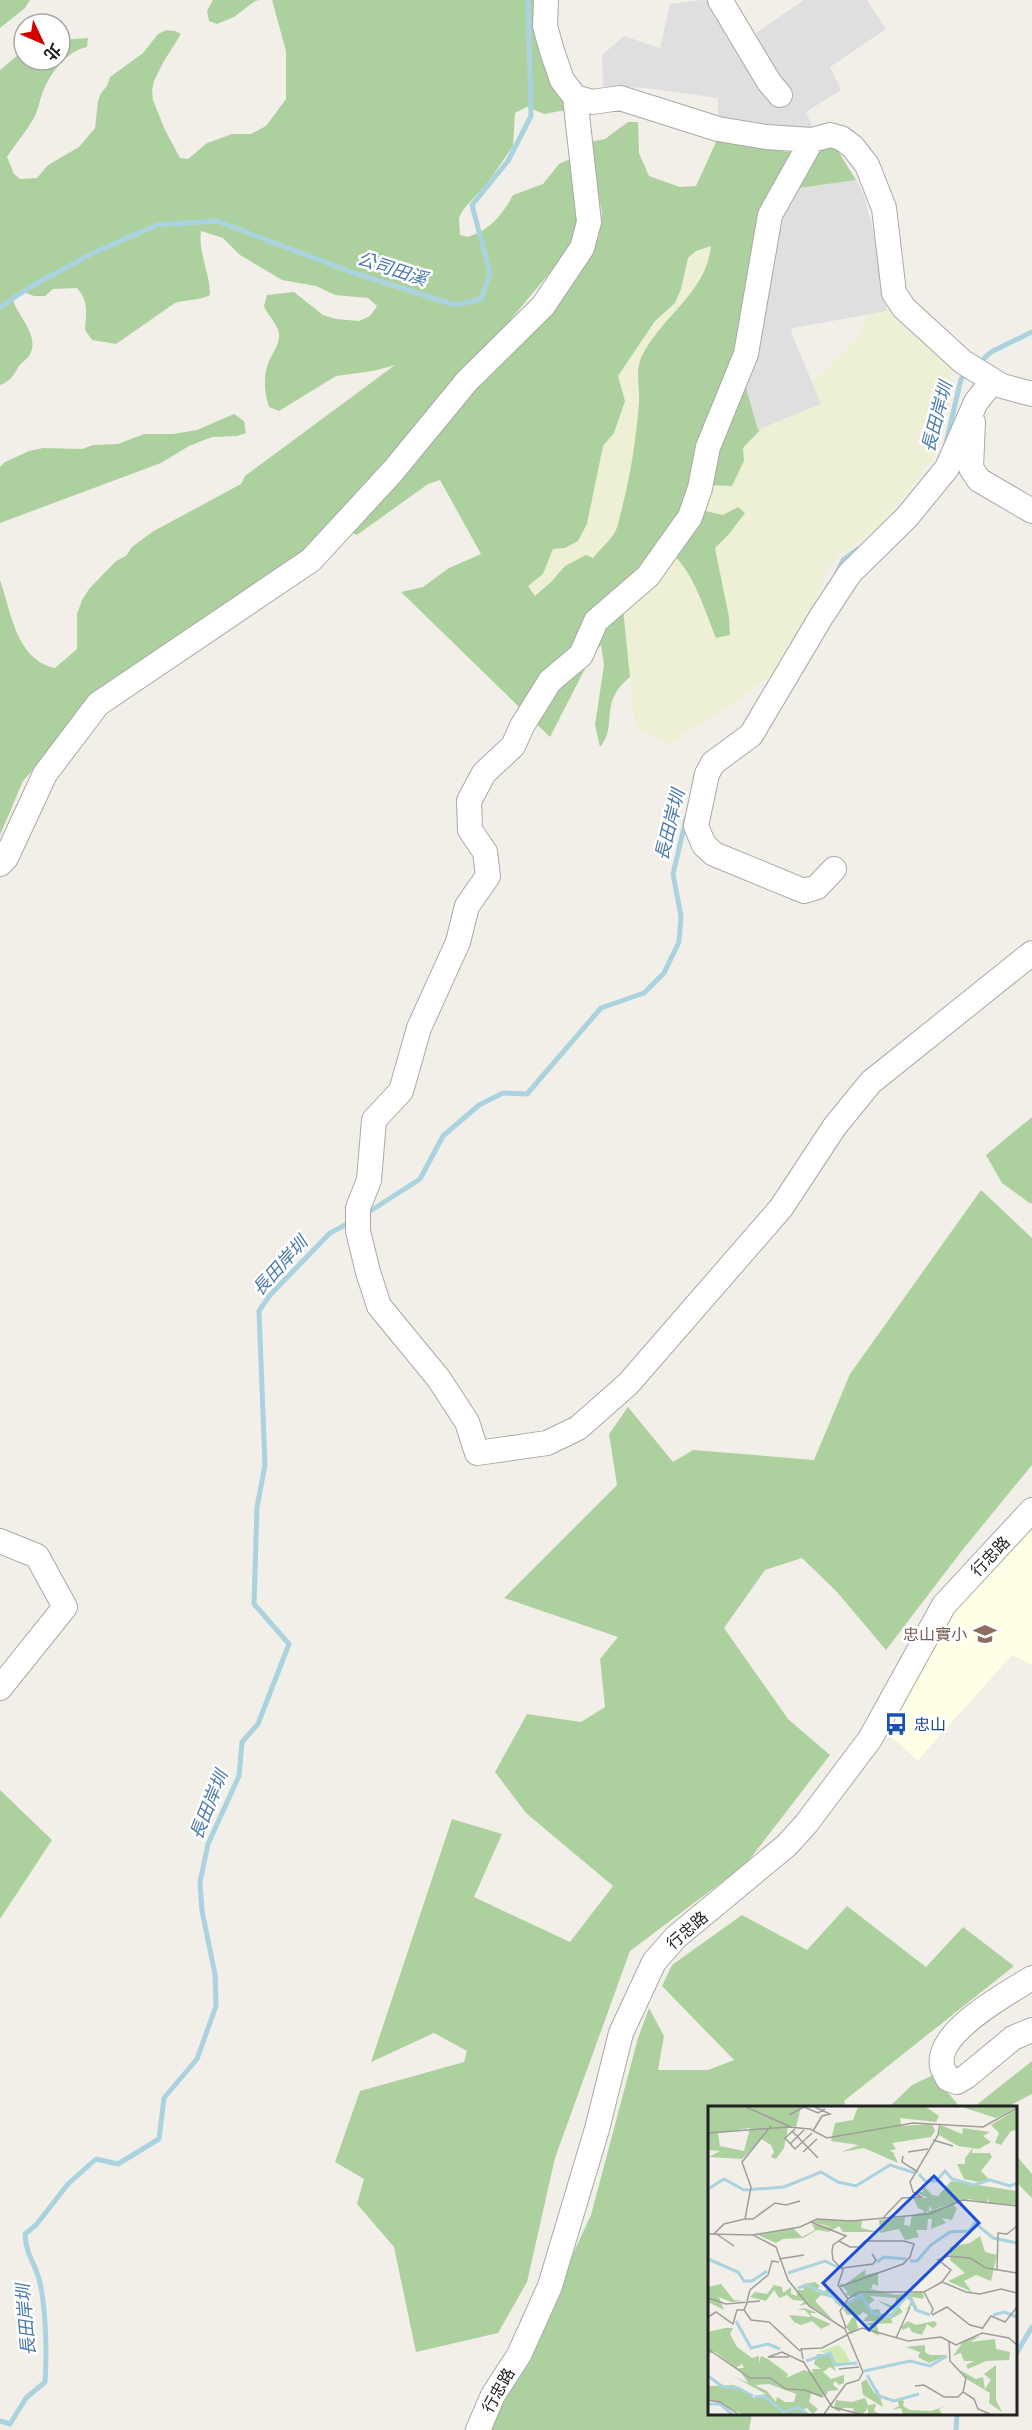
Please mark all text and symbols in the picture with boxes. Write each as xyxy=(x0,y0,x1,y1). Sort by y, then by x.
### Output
north arrow xyxy=(12,12,72,72)
text: 北 xyxy=(40,40,66,65)
water label: 公司田溪 xyxy=(355,246,433,291)
water label: 長田岸圳 xyxy=(916,376,957,454)
water label: 長田岸圳 xyxy=(650,784,689,862)
water label: 長田岸圳 xyxy=(247,1229,314,1299)
street label: 行忠路 xyxy=(966,1532,1014,1580)
school or university icon: 忠山實小 xyxy=(972,1621,998,1647)
place label: 忠山實小 xyxy=(903,1624,967,1644)
bus stop icon: 忠山 xyxy=(883,1711,909,1737)
place label: 忠山 xyxy=(914,1714,946,1734)
water label: 長田岸圳 xyxy=(184,1764,233,1842)
street label: 行忠路 xyxy=(662,1907,712,1953)
inset map xyxy=(708,2106,1017,2415)
water label: 長田岸圳 xyxy=(11,2280,39,2357)
street label: 行忠路 xyxy=(478,2364,518,2416)

